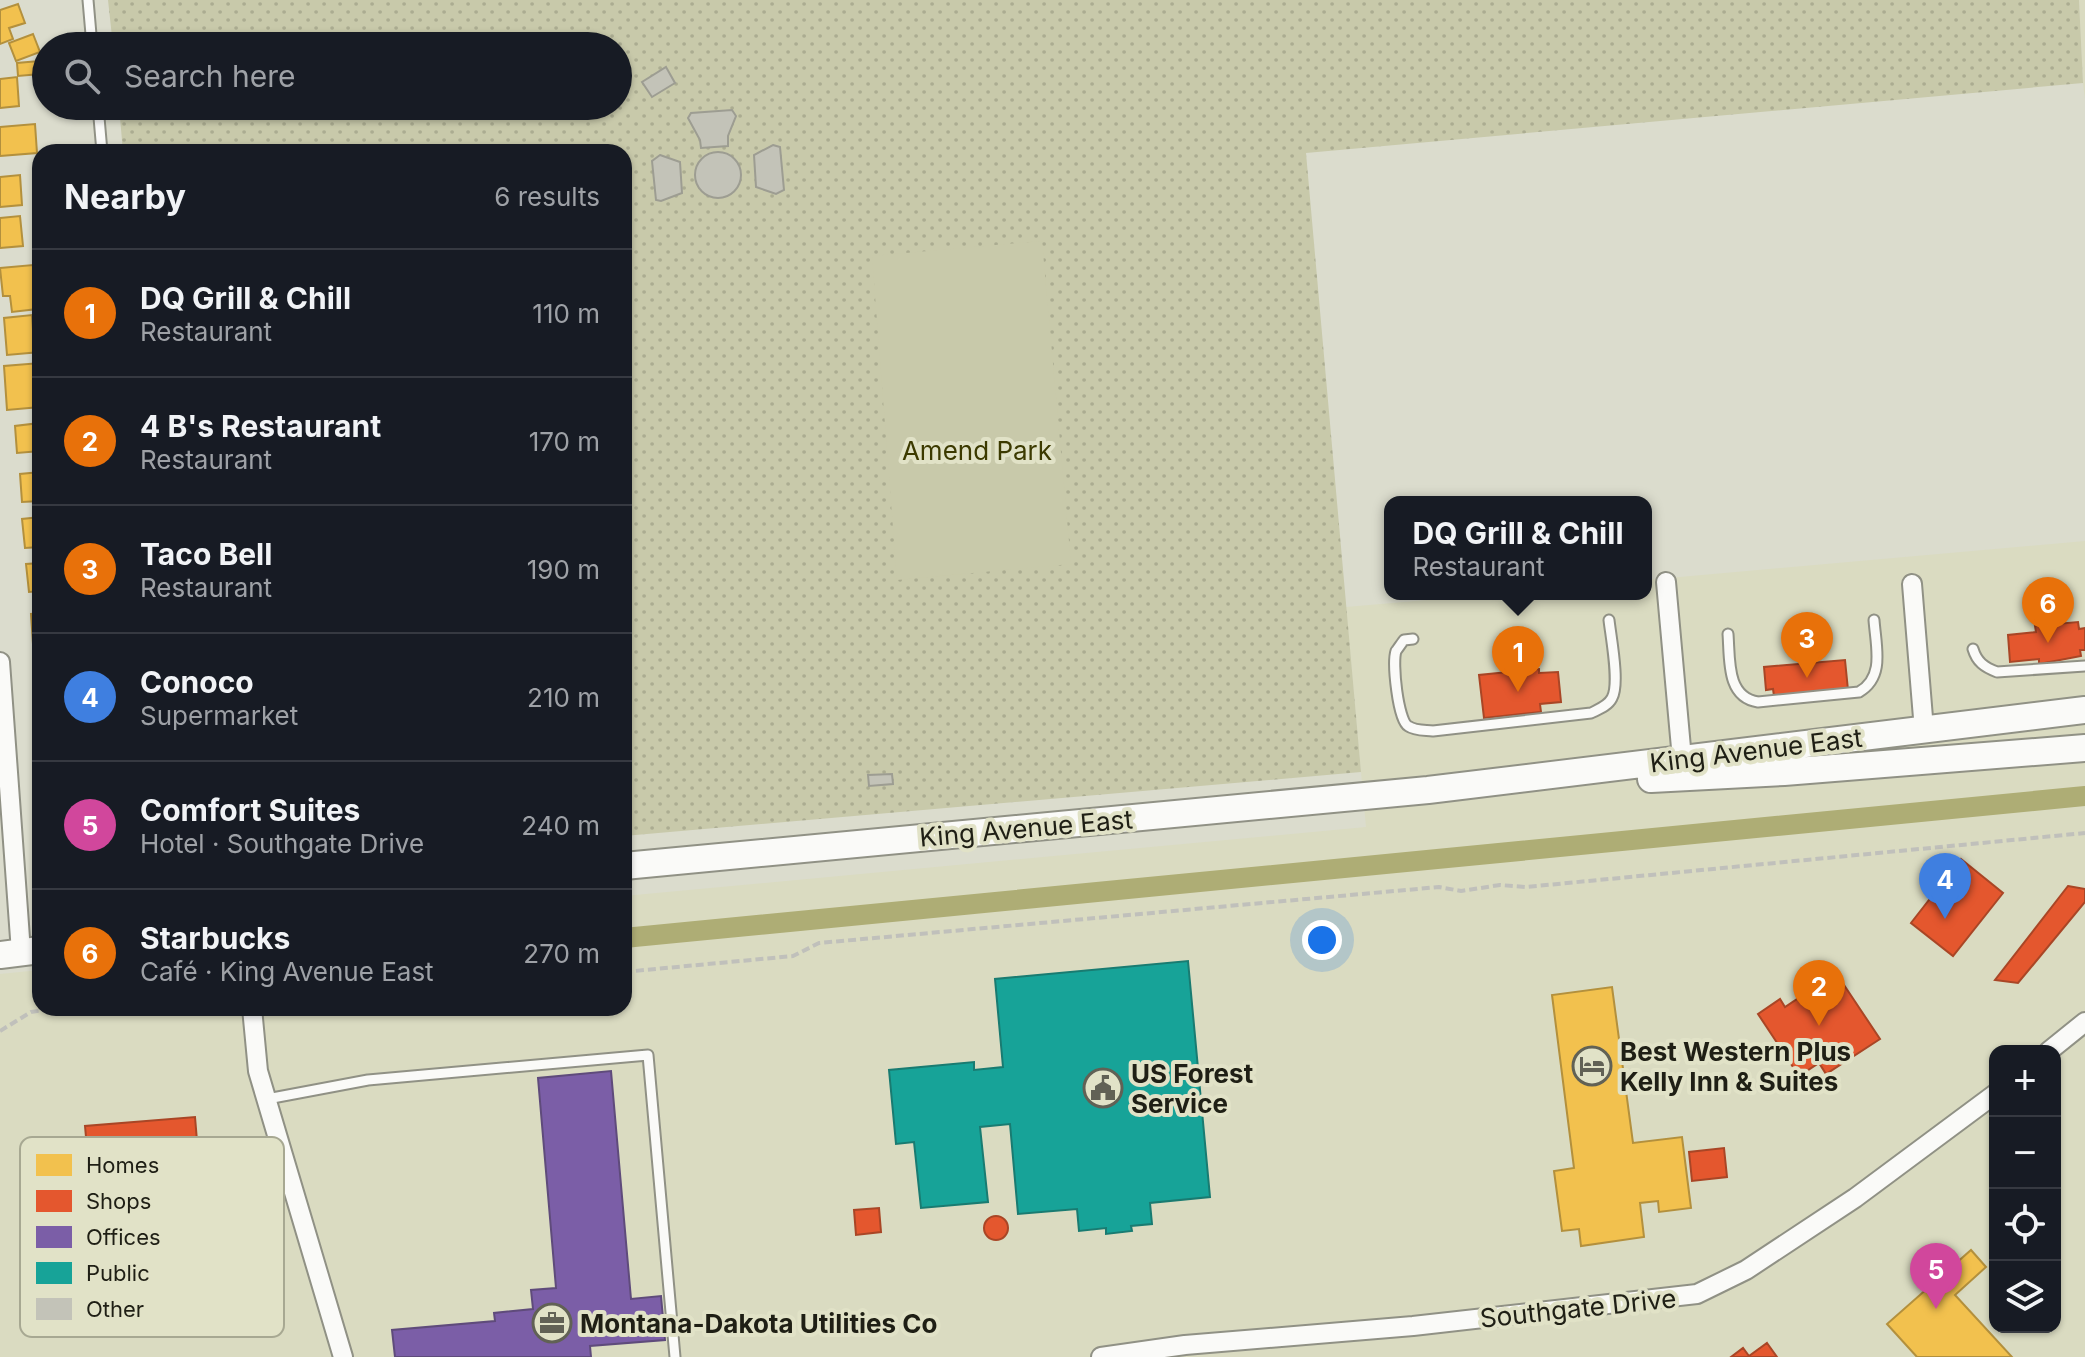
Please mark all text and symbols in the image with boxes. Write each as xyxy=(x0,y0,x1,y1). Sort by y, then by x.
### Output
search box xyxy=(32,32,632,120)
icon: search xyxy=(60,54,104,98)
text: Search here xyxy=(124,58,296,94)
text: Nearby xyxy=(64,176,186,217)
text: 6 results xyxy=(494,181,600,212)
text: DQ Grill & Chill xyxy=(140,280,351,316)
text: 1 xyxy=(84,298,96,329)
text: 110 m xyxy=(532,298,600,329)
text: Restaurant xyxy=(140,316,272,347)
text: 4 B's Restaurant xyxy=(140,408,381,444)
text: 2 xyxy=(82,426,98,457)
text: 170 m xyxy=(529,426,600,457)
park label: Amend Park xyxy=(902,435,1052,466)
text: Restaurant xyxy=(140,444,272,475)
popup xyxy=(1384,496,1652,600)
text: DQ Grill & Chill xyxy=(1412,515,1624,551)
text: Taco Bell xyxy=(140,536,272,572)
text: Restaurant xyxy=(1412,551,1545,582)
text: 3 xyxy=(82,554,98,585)
text: 190 m xyxy=(527,554,600,585)
text: Restaurant xyxy=(140,572,272,603)
pin: 6 xyxy=(2022,577,2074,643)
pin: 3 xyxy=(1781,612,1833,678)
pin: 1 xyxy=(1492,626,1544,692)
text: Conoco xyxy=(140,664,254,700)
text: 4 xyxy=(81,682,99,713)
text: 210 m xyxy=(527,682,600,713)
text: Supermarket xyxy=(140,700,298,731)
street label: King Avenue East xyxy=(1648,722,1864,778)
text: Comfort Suites xyxy=(140,792,360,828)
street label: King Avenue East xyxy=(918,803,1134,853)
text: 5 xyxy=(82,810,98,841)
text: 240 m xyxy=(521,810,600,841)
text: Hotel · Southgate Drive xyxy=(140,828,424,859)
pin: 4 xyxy=(1919,853,1971,919)
text: Starbucks xyxy=(140,920,290,956)
your location xyxy=(1302,920,1342,960)
text: 6 xyxy=(82,938,98,969)
text: 270 m xyxy=(523,938,600,969)
text: Café · King Avenue East xyxy=(140,956,434,987)
pin: 2 xyxy=(1793,960,1845,1026)
place label: Best Western Plus Kelly Inn & Suites xyxy=(1620,1036,1851,1097)
hotel icon: Best Western Plus Kelly Inn & Suites xyxy=(1571,1045,1613,1087)
map controls xyxy=(1989,1045,2061,1333)
button: + xyxy=(1989,1045,2061,1117)
place label: US Forest Service xyxy=(1131,1058,1254,1119)
public building icon: US Forest Service xyxy=(1082,1067,1124,1109)
button: − xyxy=(1989,1117,2061,1189)
legend xyxy=(20,1137,284,1337)
text: Homes xyxy=(86,1152,159,1178)
text: Shops xyxy=(86,1188,151,1214)
button: locate xyxy=(1989,1189,2061,1261)
text: Offices xyxy=(86,1224,161,1250)
pin: 5 xyxy=(1910,1243,1962,1309)
text: Public xyxy=(86,1260,150,1286)
button: layers xyxy=(1989,1261,2061,1333)
street label: Southgate Drive xyxy=(1478,1282,1678,1334)
text: Other xyxy=(86,1296,144,1322)
office icon: Montana-Dakota Utilities Co xyxy=(531,1302,573,1344)
place label: Montana-Dakota Utilities Co xyxy=(580,1308,937,1339)

